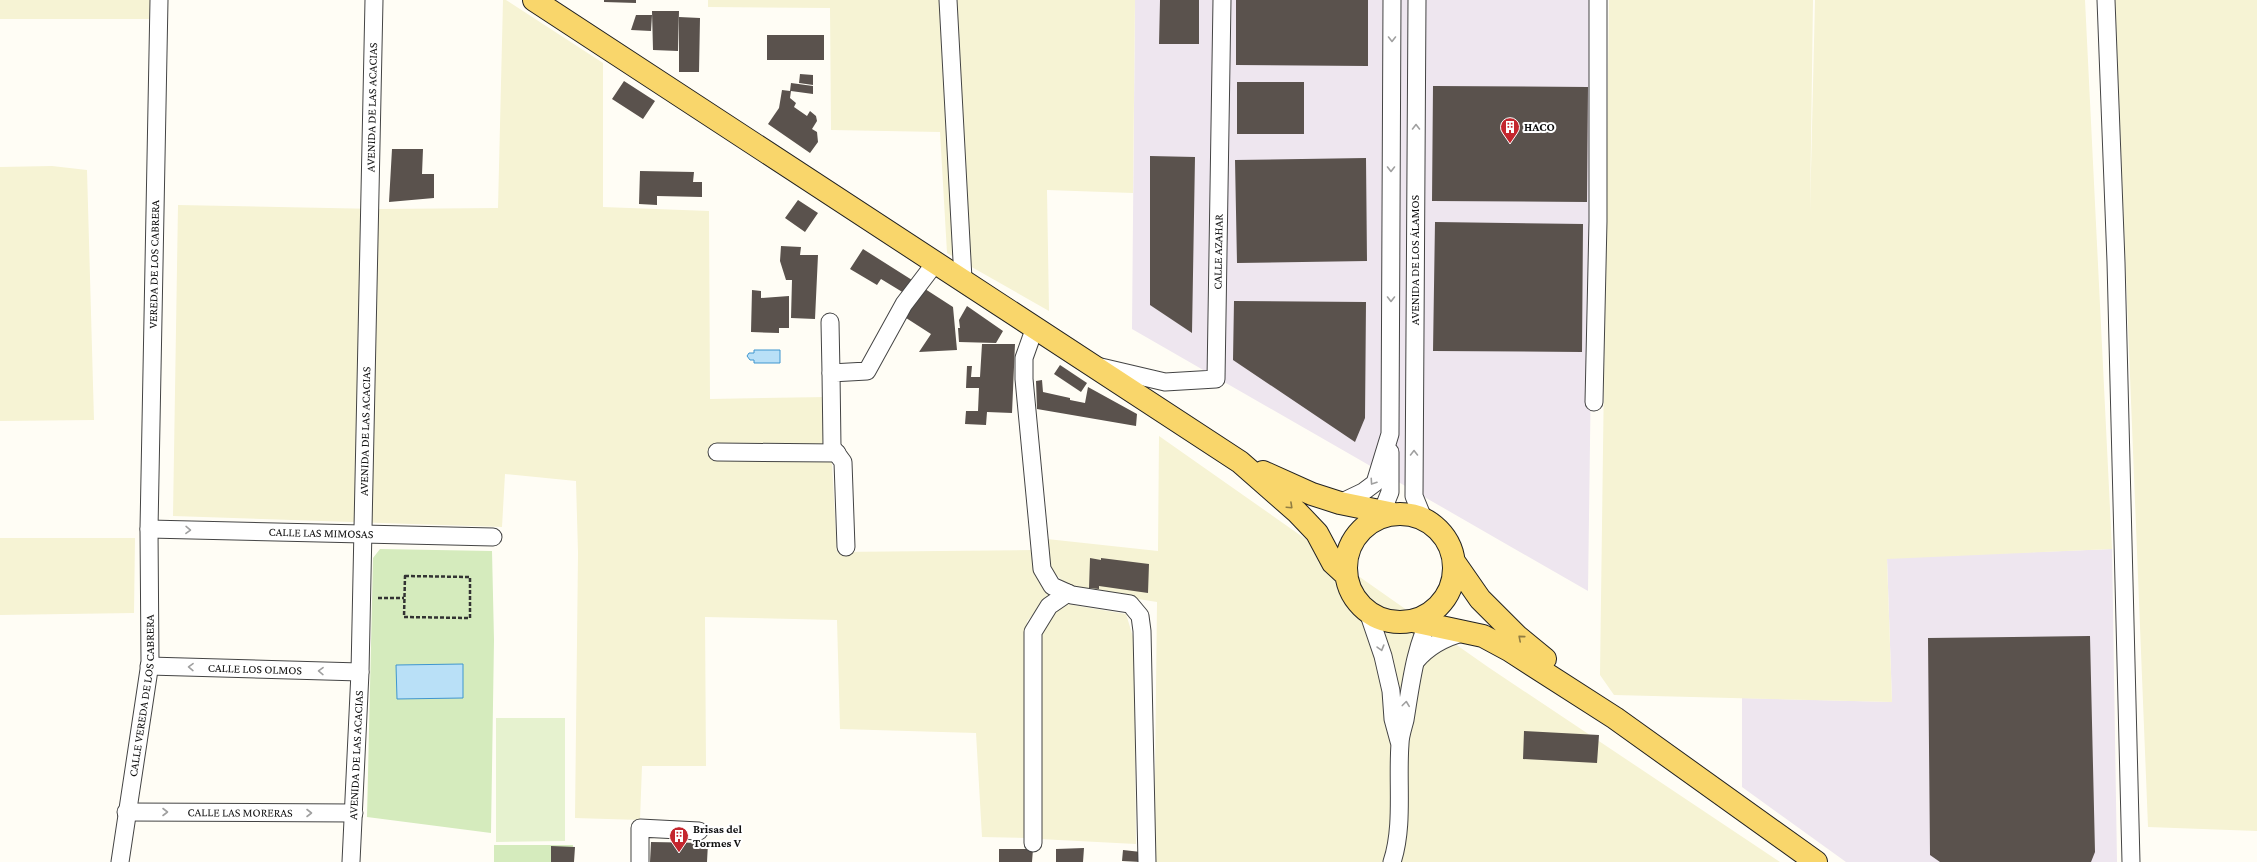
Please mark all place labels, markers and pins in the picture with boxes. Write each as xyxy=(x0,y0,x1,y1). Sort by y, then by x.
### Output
building icon: HACO xyxy=(1499,116,1521,144)
place label: HACO xyxy=(1524,120,1555,134)
place label: Brisas del Tormes V xyxy=(693,822,742,850)
building icon: Brisas del Tormes V xyxy=(668,825,690,853)

